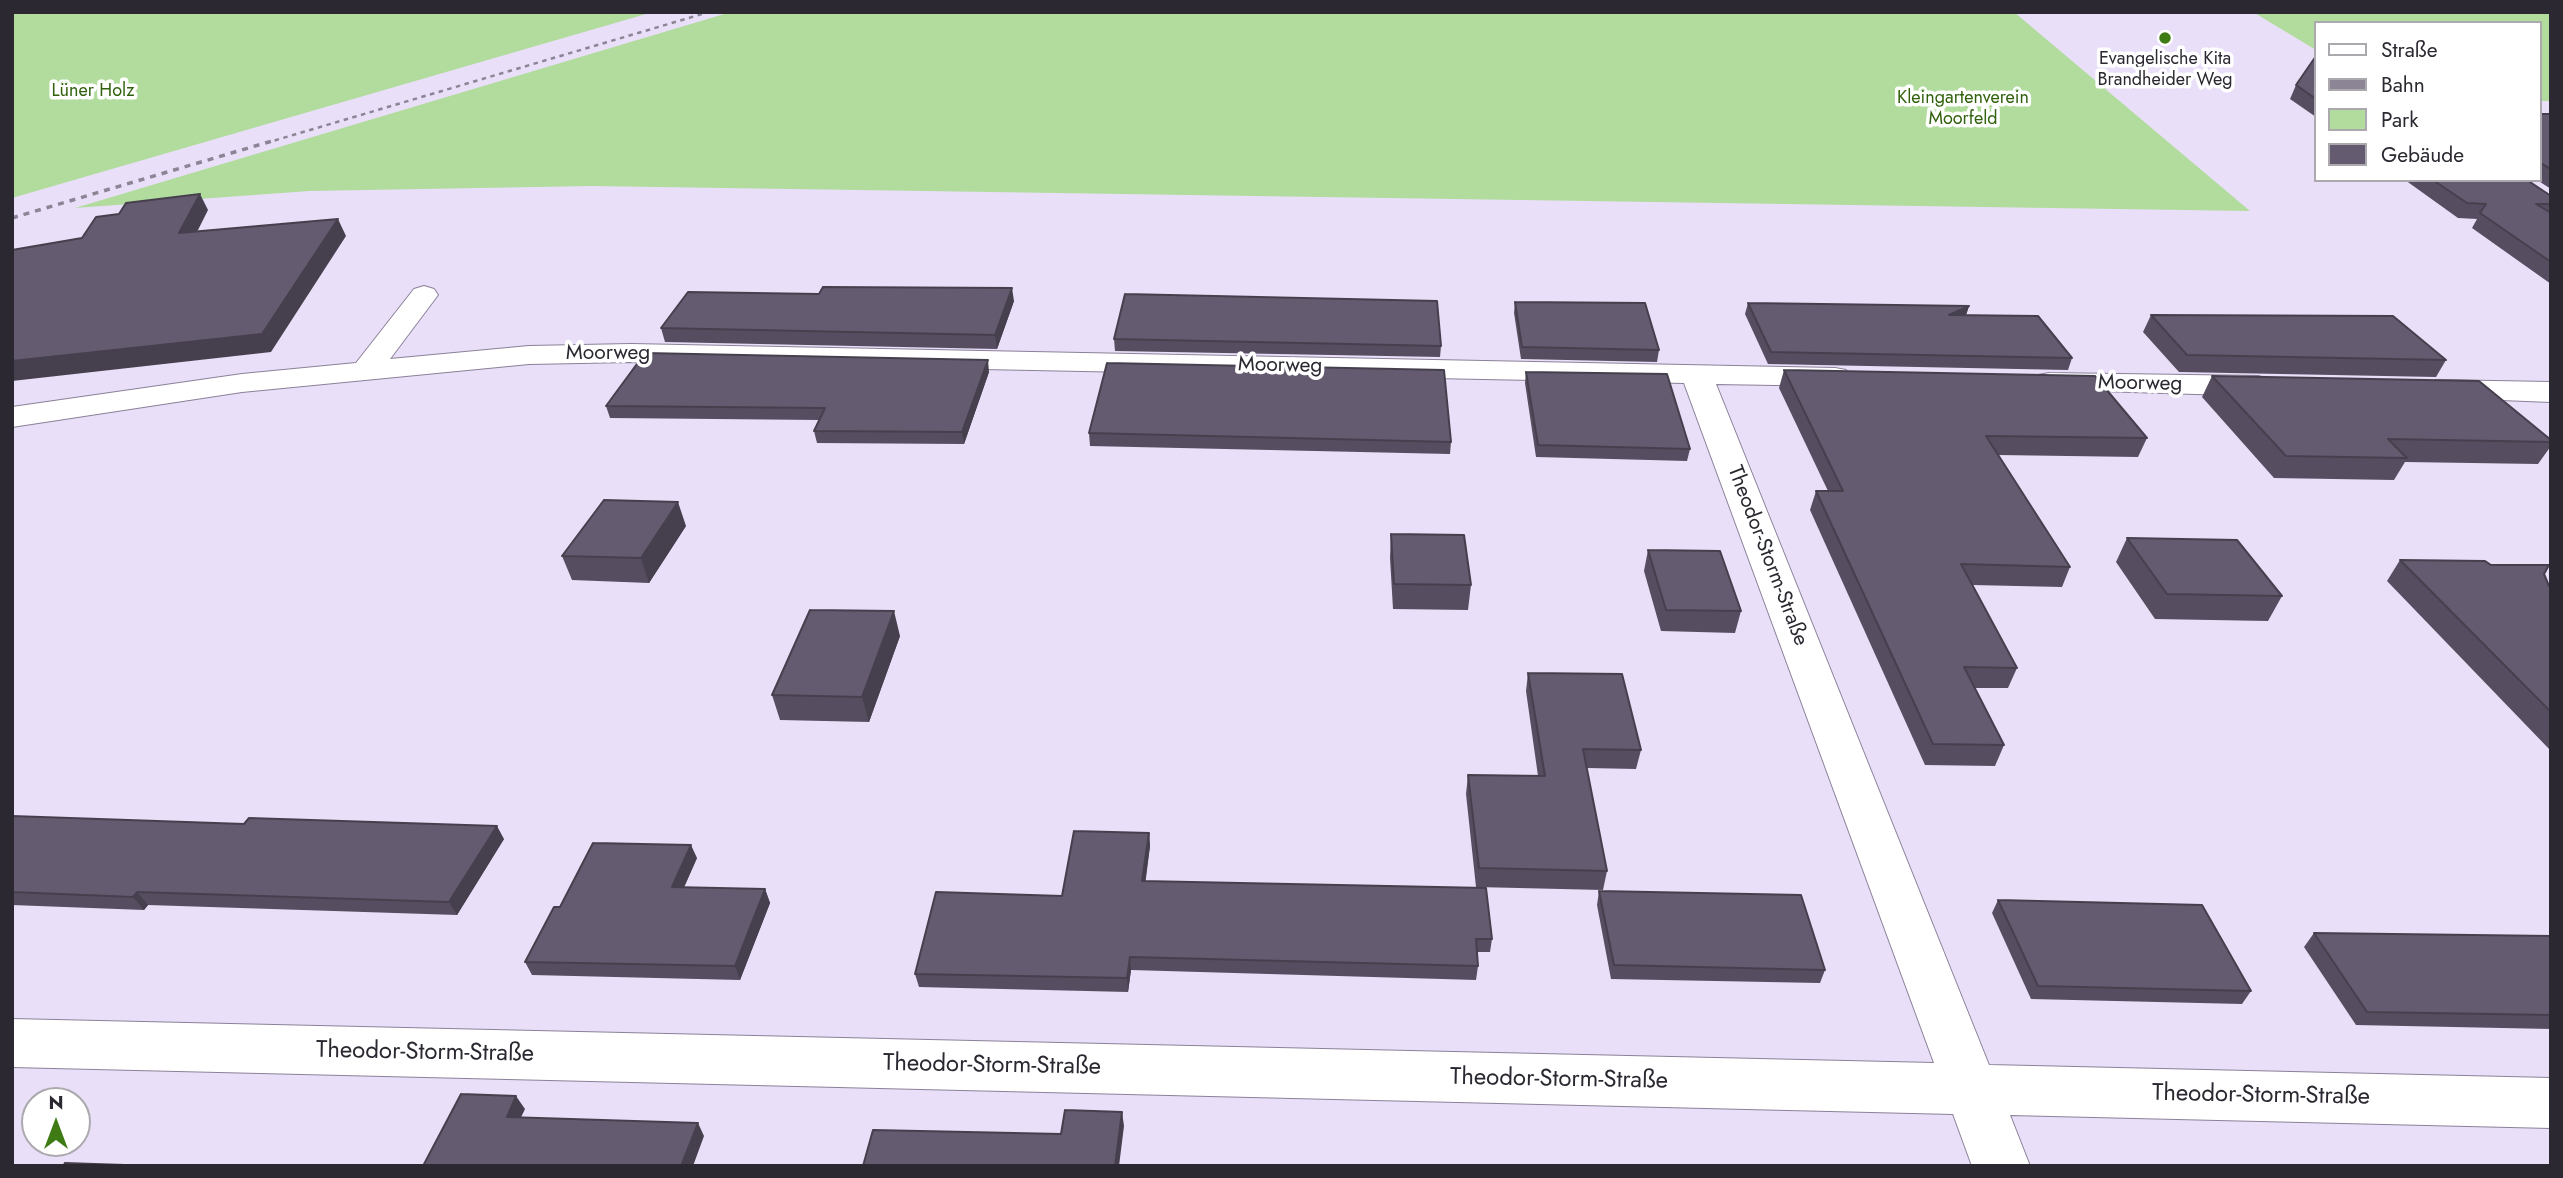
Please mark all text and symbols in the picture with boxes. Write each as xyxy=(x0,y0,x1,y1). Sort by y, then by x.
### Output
legend xyxy=(2314,21,2542,182)
marker: Evangelische Kita Brandheider Weg xyxy=(2157,30,2173,46)
text: Straße xyxy=(2381,35,2438,65)
place label: Evangelische Kita Brandheider Weg xyxy=(2098,49,2232,92)
text: Bahn xyxy=(2381,70,2425,100)
park label: Lüner Holz xyxy=(52,81,134,103)
park label: Kleingartenverein Moorfeld xyxy=(1897,88,2029,130)
text: Park xyxy=(2381,105,2418,135)
text: Gebäude xyxy=(2381,140,2464,170)
street label: Moorweg xyxy=(566,341,650,367)
street label: Moorweg xyxy=(1238,353,1322,379)
street label: Moorweg xyxy=(2098,371,2182,397)
street label: Theodor-Storm-Straße xyxy=(1721,462,1813,650)
street label: Theodor-Storm-Straße xyxy=(316,1037,534,1069)
street label: Theodor-Storm-Straße xyxy=(883,1050,1101,1082)
street label: Theodor-Storm-Straße xyxy=(1450,1064,1668,1096)
street label: Theodor-Storm-Straße xyxy=(2152,1080,2370,1112)
north arrow xyxy=(21,1087,91,1157)
text: N xyxy=(48,1089,64,1116)

